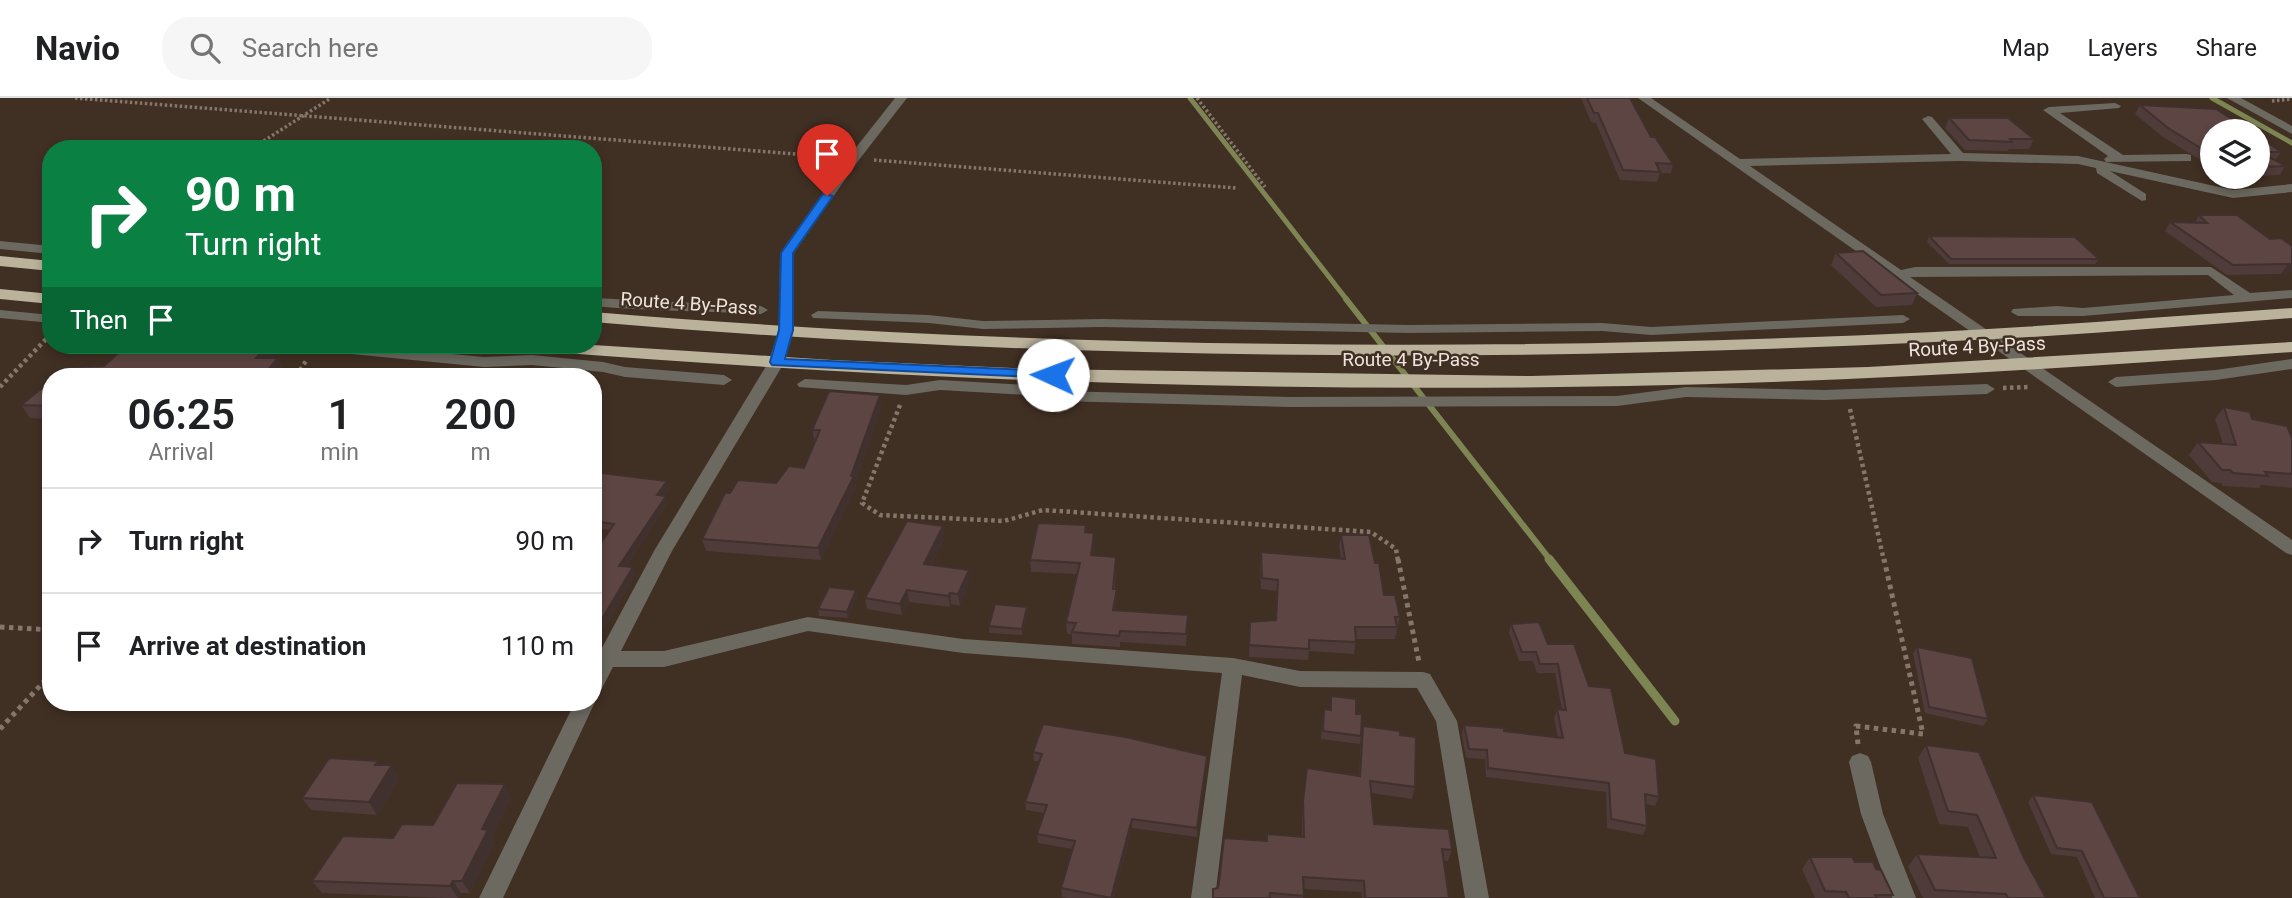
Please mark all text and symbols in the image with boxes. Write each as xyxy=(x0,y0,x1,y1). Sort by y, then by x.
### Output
search box xyxy=(162,17,652,80)
text: Navio xyxy=(35,29,120,68)
icon: search xyxy=(186,29,224,67)
text: Search here xyxy=(242,33,379,63)
text: Map xyxy=(2002,34,2050,62)
text: Layers xyxy=(2088,34,2158,62)
text: Share xyxy=(2196,34,2257,62)
map controls xyxy=(2200,119,2270,189)
button: layers xyxy=(2200,119,2270,189)
pin xyxy=(797,124,857,196)
icon: arrive xyxy=(808,135,846,173)
text: 90 m xyxy=(185,166,296,223)
icon: right xyxy=(70,168,161,259)
text: Turn right xyxy=(185,225,321,263)
street label: Route 4 By-Pass xyxy=(620,287,758,320)
icon: arrive xyxy=(142,301,180,339)
text: Then xyxy=(70,305,128,335)
street label: Route 4 By-Pass xyxy=(1908,331,2046,362)
position arrow xyxy=(1016,338,1090,412)
street label: Route 4 By-Pass xyxy=(1342,348,1480,371)
text: 06:25 xyxy=(128,390,235,439)
text: 1 xyxy=(328,390,352,439)
text: 200 xyxy=(444,390,516,439)
text: Arrival xyxy=(149,439,214,466)
text: min xyxy=(320,439,359,466)
text: m xyxy=(470,439,491,466)
icon: right xyxy=(70,522,108,560)
text: Turn right xyxy=(129,526,244,556)
text: 90 m xyxy=(516,526,574,556)
icon: arrive xyxy=(70,627,108,665)
text: Arrive at destination xyxy=(129,631,366,661)
text: 110 m xyxy=(501,631,574,661)

